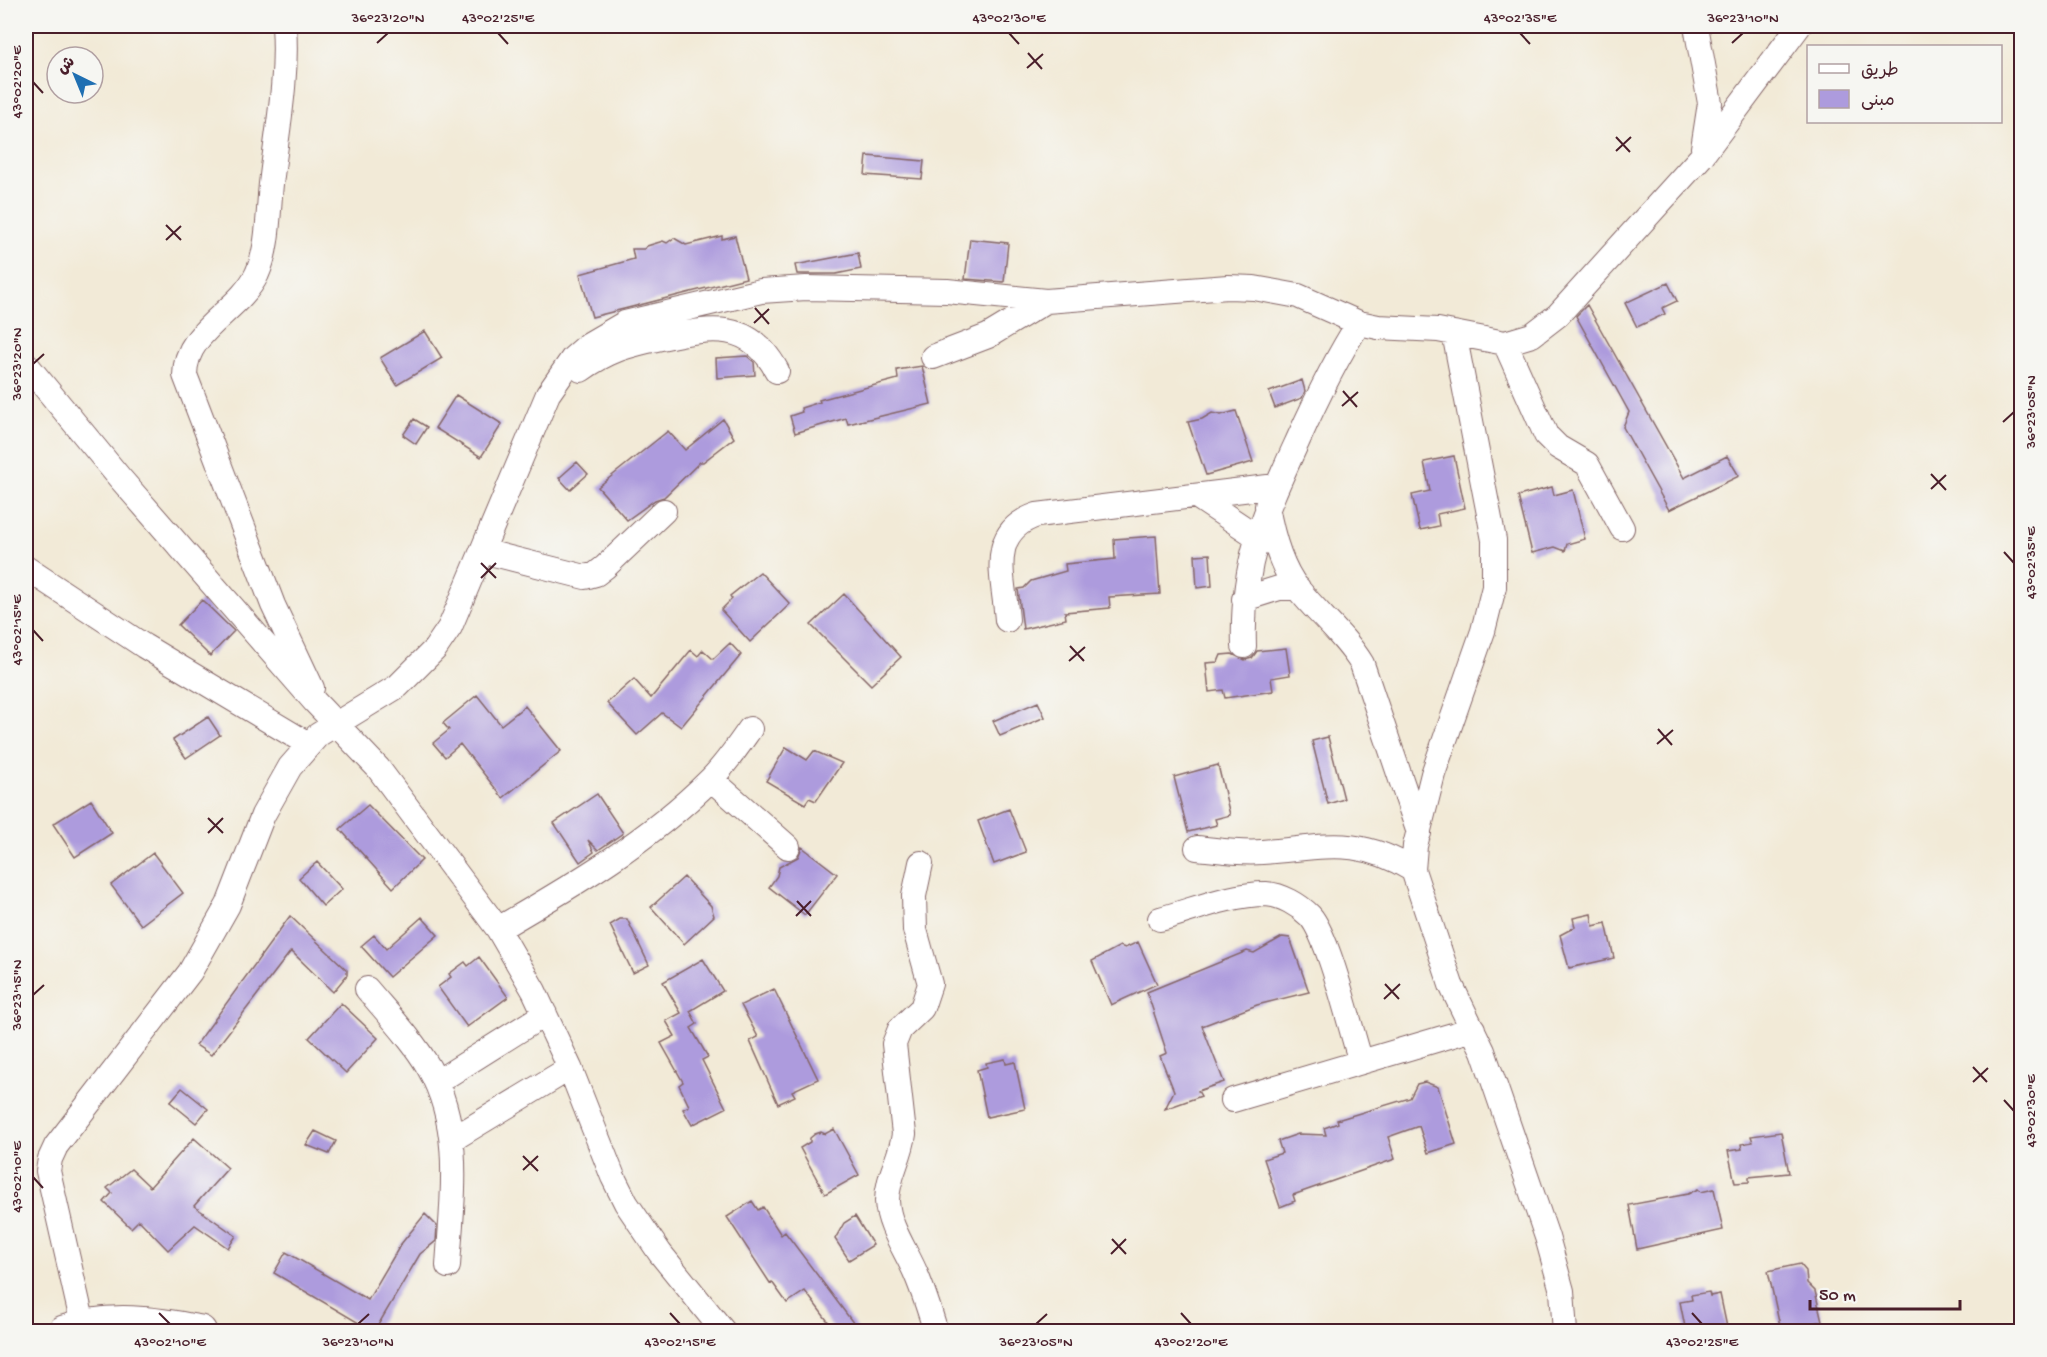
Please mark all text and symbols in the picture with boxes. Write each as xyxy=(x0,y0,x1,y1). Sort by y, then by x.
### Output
text: 36°23'20"N xyxy=(351,10,425,28)
text: 43°02'25"E xyxy=(462,10,535,28)
text: 43°02'30"E xyxy=(972,10,1046,28)
text: 43°02'35"E xyxy=(1484,10,1557,28)
text: 36°23'10"N xyxy=(1706,10,1779,28)
text: 43°02'20"E xyxy=(9,45,27,118)
north arrow xyxy=(45,45,105,105)
legend xyxy=(1807,45,2002,123)
text: ش xyxy=(54,54,80,80)
text: طريق xyxy=(1861,61,1899,82)
text: مبنى xyxy=(1861,91,1895,112)
text: 36°23'20"N xyxy=(9,327,27,401)
text: 36°23'05"N xyxy=(2023,375,2041,450)
text: 43°02'35"E xyxy=(2023,526,2041,599)
text: 43°02'15"E xyxy=(9,594,27,665)
text: 36°23'15"N xyxy=(9,959,27,1032)
text: 43°02'30"E xyxy=(2023,1074,2041,1148)
text: 43°02'10"E xyxy=(9,1141,27,1213)
scale bar xyxy=(1810,1273,1960,1311)
text: 50 m xyxy=(1819,1286,1856,1307)
text: 43°02'10"E xyxy=(134,1334,206,1352)
text: 36°23'10"N xyxy=(321,1334,394,1352)
text: 43°02'15"E xyxy=(645,1334,716,1352)
text: 36°23'05"N xyxy=(998,1334,1073,1352)
text: 43°02'20"E xyxy=(1155,1334,1228,1352)
text: 43°02'25"E xyxy=(1666,1334,1739,1352)

